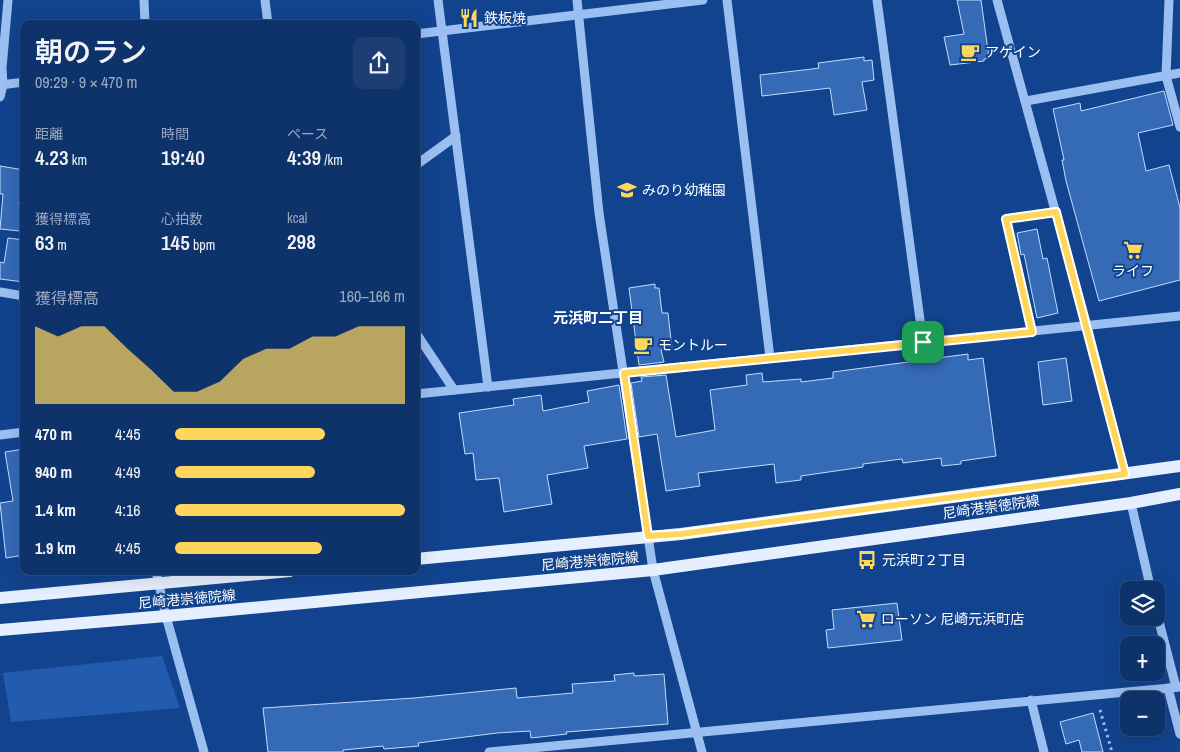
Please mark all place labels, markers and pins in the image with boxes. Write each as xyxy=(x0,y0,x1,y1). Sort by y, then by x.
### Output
restaurant icon: 鉄板焼 xyxy=(458,7,480,29)
place label: 鉄板焼 xyxy=(484,9,526,27)
cafe icon: アゲイン xyxy=(959,41,981,63)
place label: アゲイン xyxy=(985,43,1041,61)
school or university icon: みのり幼稚園 xyxy=(616,179,638,201)
place label: みのり幼稚園 xyxy=(642,181,726,199)
supermarket icon: ライフ xyxy=(1122,239,1144,261)
place label: ライフ xyxy=(1112,262,1154,280)
pin xyxy=(902,321,944,363)
cafe icon: モントルー xyxy=(632,334,654,356)
place label: モントルー xyxy=(658,336,728,354)
bus stop icon: 元浜町２丁目 xyxy=(856,549,878,571)
place label: 元浜町２丁目 xyxy=(882,551,966,569)
supermarket icon: ローソン 尼崎元浜町店 xyxy=(855,608,877,630)
place label: ローソン 尼崎元浜町店 xyxy=(881,610,1024,628)

